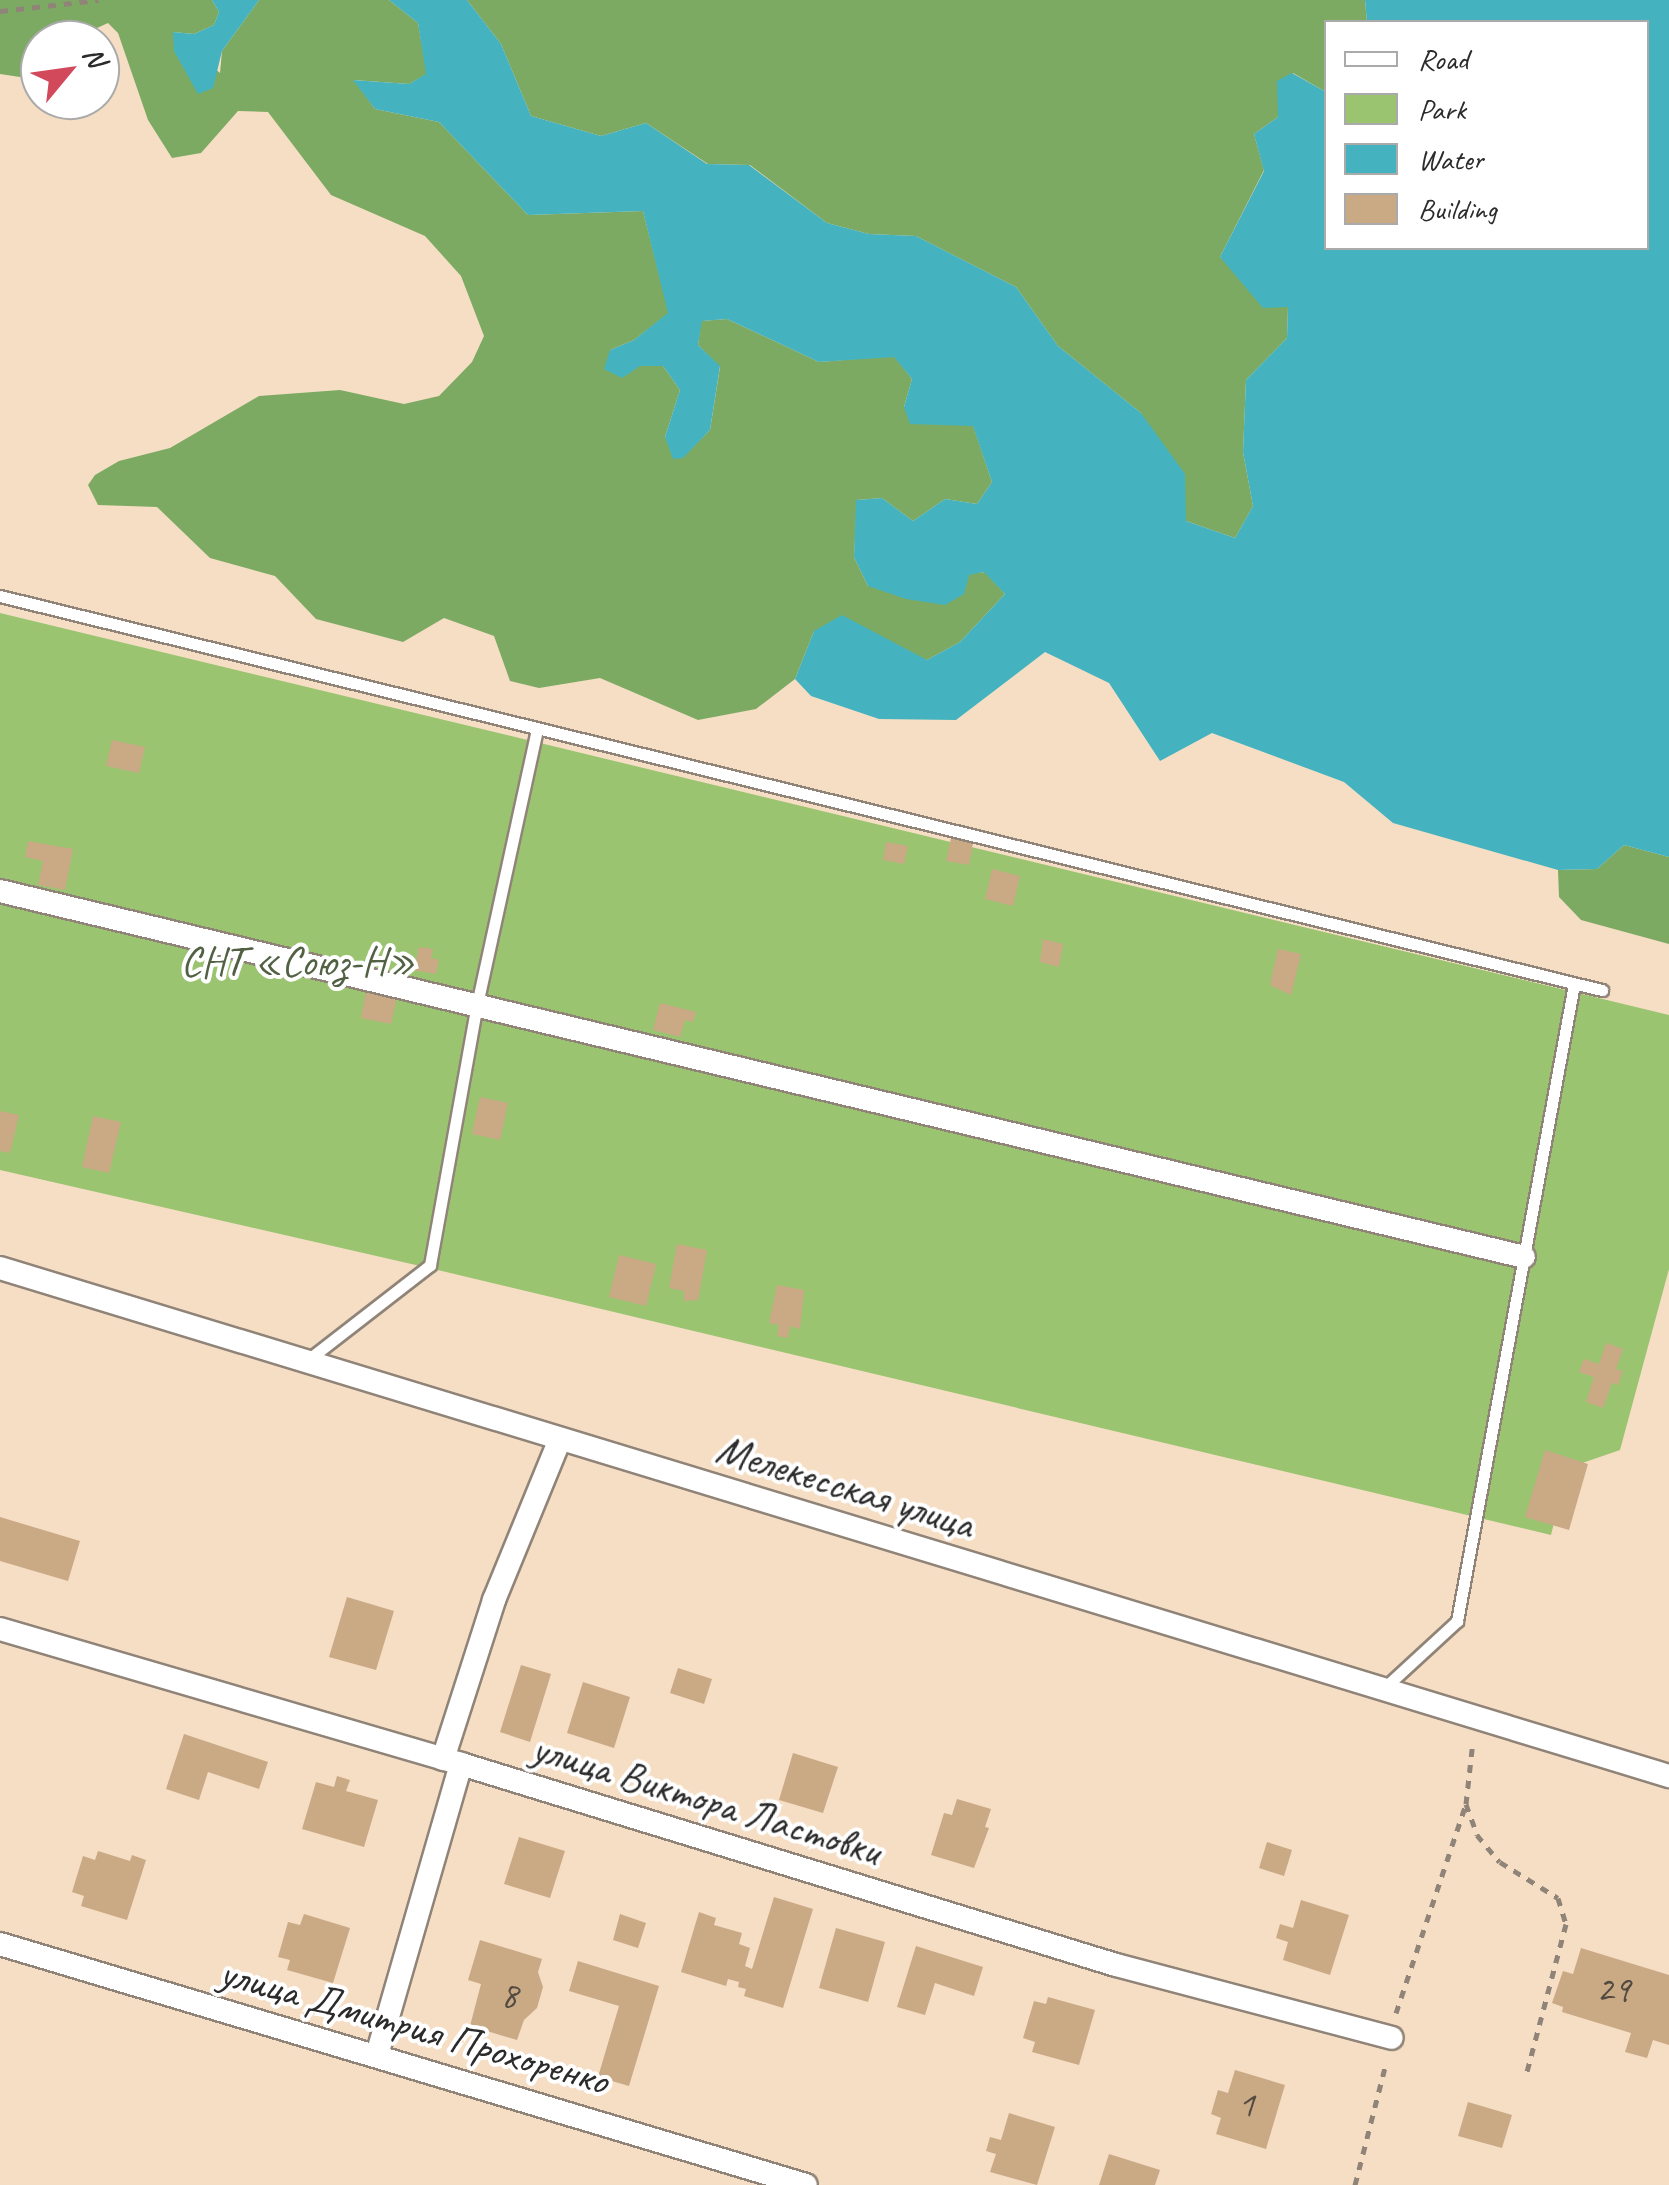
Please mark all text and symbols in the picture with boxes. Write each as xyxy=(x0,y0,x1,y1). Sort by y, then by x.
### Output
north arrow xyxy=(20,20,120,120)
legend xyxy=(1324,20,1649,250)
text: N xyxy=(75,40,114,72)
text: Road xyxy=(1418,40,1468,78)
text: Park xyxy=(1418,90,1466,128)
text: Water xyxy=(1418,140,1483,178)
text: Building xyxy=(1418,190,1497,228)
park label: СНТ «Союз-Н» xyxy=(181,937,415,987)
street label: Мелекесская улица xyxy=(709,1424,981,1550)
street label: улица Виктора Ластовки xyxy=(522,1722,890,1878)
street label: улица Дмитрия Прохоренко xyxy=(213,1947,615,2107)
house number: 29 xyxy=(1596,1966,1630,2012)
house number: 8 xyxy=(500,1972,518,2018)
house number: 1 xyxy=(1237,2081,1255,2127)

